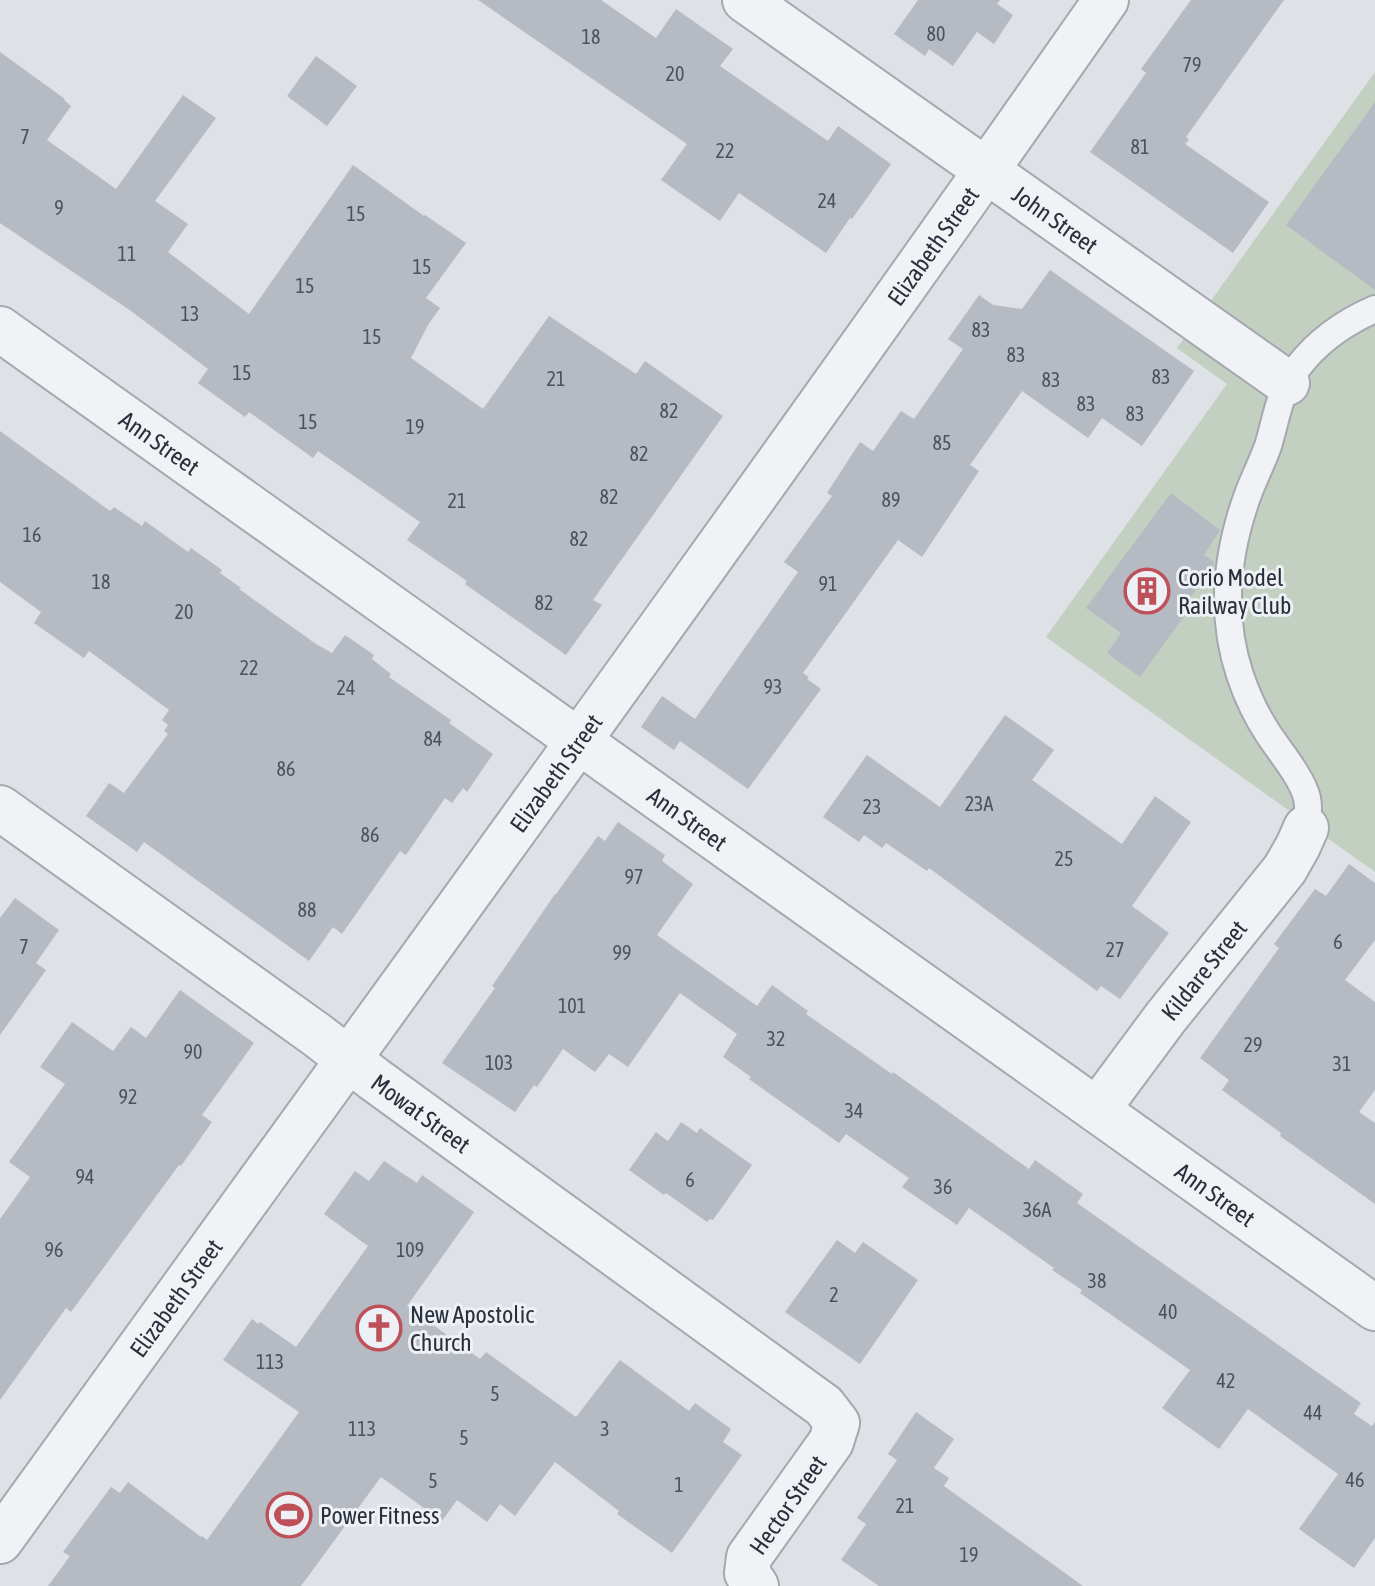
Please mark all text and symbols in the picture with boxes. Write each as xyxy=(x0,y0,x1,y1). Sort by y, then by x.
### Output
house number: 80 xyxy=(927,22,945,45)
house number: 18 xyxy=(582,25,600,48)
house number: 79 xyxy=(1183,53,1201,76)
house number: 20 xyxy=(666,62,684,85)
house number: 7 xyxy=(20,125,30,148)
house number: 81 xyxy=(1131,135,1149,158)
house number: 22 xyxy=(716,139,734,162)
street label: John Street xyxy=(1007,180,1103,259)
street label: Elizabeth Street xyxy=(882,181,984,310)
house number: 24 xyxy=(818,189,836,212)
house number: 9 xyxy=(54,196,64,219)
house number: 15 xyxy=(347,202,365,225)
house number: 11 xyxy=(118,242,136,265)
house number: 15 xyxy=(413,255,431,278)
house number: 15 xyxy=(296,274,314,297)
house number: 13 xyxy=(181,302,199,325)
house number: 83 xyxy=(972,318,990,341)
house number: 15 xyxy=(363,325,381,348)
house number: 83 xyxy=(1007,343,1025,366)
house number: 15 xyxy=(233,361,251,384)
house number: 83 xyxy=(1152,365,1170,388)
house number: 21 xyxy=(547,367,565,390)
house number: 83 xyxy=(1042,368,1060,391)
house number: 83 xyxy=(1077,392,1095,415)
house number: 82 xyxy=(660,399,678,422)
house number: 83 xyxy=(1126,402,1144,425)
street label: Ann Street xyxy=(115,405,205,480)
house number: 15 xyxy=(299,410,317,433)
house number: 19 xyxy=(406,415,424,438)
house number: 85 xyxy=(933,431,951,454)
house number: 82 xyxy=(630,442,648,465)
house number: 82 xyxy=(600,485,618,508)
house number: 89 xyxy=(882,488,900,511)
house number: 21 xyxy=(448,489,466,512)
house number: 16 xyxy=(23,523,41,546)
house number: 82 xyxy=(570,527,588,550)
place label: Corio Model Railway Club xyxy=(1178,564,1291,619)
building icon: Corio Model Railway Club xyxy=(1123,567,1171,615)
house number: 18 xyxy=(92,570,110,593)
house number: 91 xyxy=(819,572,837,595)
house number: 82 xyxy=(535,591,553,614)
house number: 20 xyxy=(175,600,193,623)
house number: 22 xyxy=(240,656,258,679)
house number: 93 xyxy=(764,675,782,698)
house number: 24 xyxy=(337,676,355,699)
street label: Elizabeth Street xyxy=(504,709,607,837)
house number: 84 xyxy=(424,727,442,750)
house number: 86 xyxy=(277,757,295,780)
street label: Ann Street xyxy=(643,781,733,856)
house number: 23A xyxy=(965,792,993,815)
house number: 23 xyxy=(863,795,881,818)
house number: 86 xyxy=(361,823,379,846)
house number: 25 xyxy=(1055,847,1073,870)
house number: 97 xyxy=(625,865,643,888)
house number: 88 xyxy=(298,898,316,921)
street label: Kildare Street xyxy=(1156,915,1252,1025)
house number: 6 xyxy=(1333,930,1343,953)
house number: 7 xyxy=(19,935,29,958)
house number: 27 xyxy=(1106,938,1124,961)
house number: 99 xyxy=(613,941,631,964)
house number: 101 xyxy=(558,994,586,1017)
house number: 32 xyxy=(767,1027,785,1050)
house number: 29 xyxy=(1244,1033,1262,1056)
house number: 90 xyxy=(184,1040,202,1063)
house number: 103 xyxy=(485,1051,513,1074)
house number: 31 xyxy=(1333,1052,1351,1075)
street label: Mowat Street xyxy=(366,1068,476,1158)
house number: 92 xyxy=(119,1085,137,1108)
house number: 34 xyxy=(845,1099,863,1122)
street label: Ann Street xyxy=(1170,1157,1260,1232)
house number: 94 xyxy=(76,1165,94,1188)
house number: 6 xyxy=(685,1168,695,1191)
house number: 36 xyxy=(934,1175,952,1198)
house number: 36A xyxy=(1023,1198,1051,1221)
street label: Elizabeth Street xyxy=(124,1234,227,1362)
house number: 96 xyxy=(45,1238,63,1261)
house number: 109 xyxy=(396,1238,424,1261)
house number: 38 xyxy=(1088,1269,1106,1292)
house number: 2 xyxy=(829,1283,839,1306)
house number: 40 xyxy=(1159,1300,1177,1323)
place label: New Apostolic Church xyxy=(410,1301,534,1356)
church icon: New Apostolic Church xyxy=(355,1304,403,1352)
house number: 113 xyxy=(256,1350,284,1373)
house number: 42 xyxy=(1217,1369,1235,1392)
house number: 5 xyxy=(490,1382,500,1405)
house number: 44 xyxy=(1304,1401,1322,1424)
house number: 113 xyxy=(348,1417,376,1440)
house number: 3 xyxy=(600,1417,610,1440)
house number: 5 xyxy=(459,1426,469,1449)
street label: Hector Street xyxy=(744,1450,832,1560)
house number: 46 xyxy=(1346,1468,1364,1491)
house number: 5 xyxy=(428,1469,438,1492)
house number: 1 xyxy=(674,1473,684,1496)
sports icon: Power Fitness xyxy=(265,1491,313,1539)
house number: 21 xyxy=(896,1494,914,1517)
place label: Power Fitness xyxy=(320,1502,440,1529)
house number: 19 xyxy=(960,1543,978,1566)

